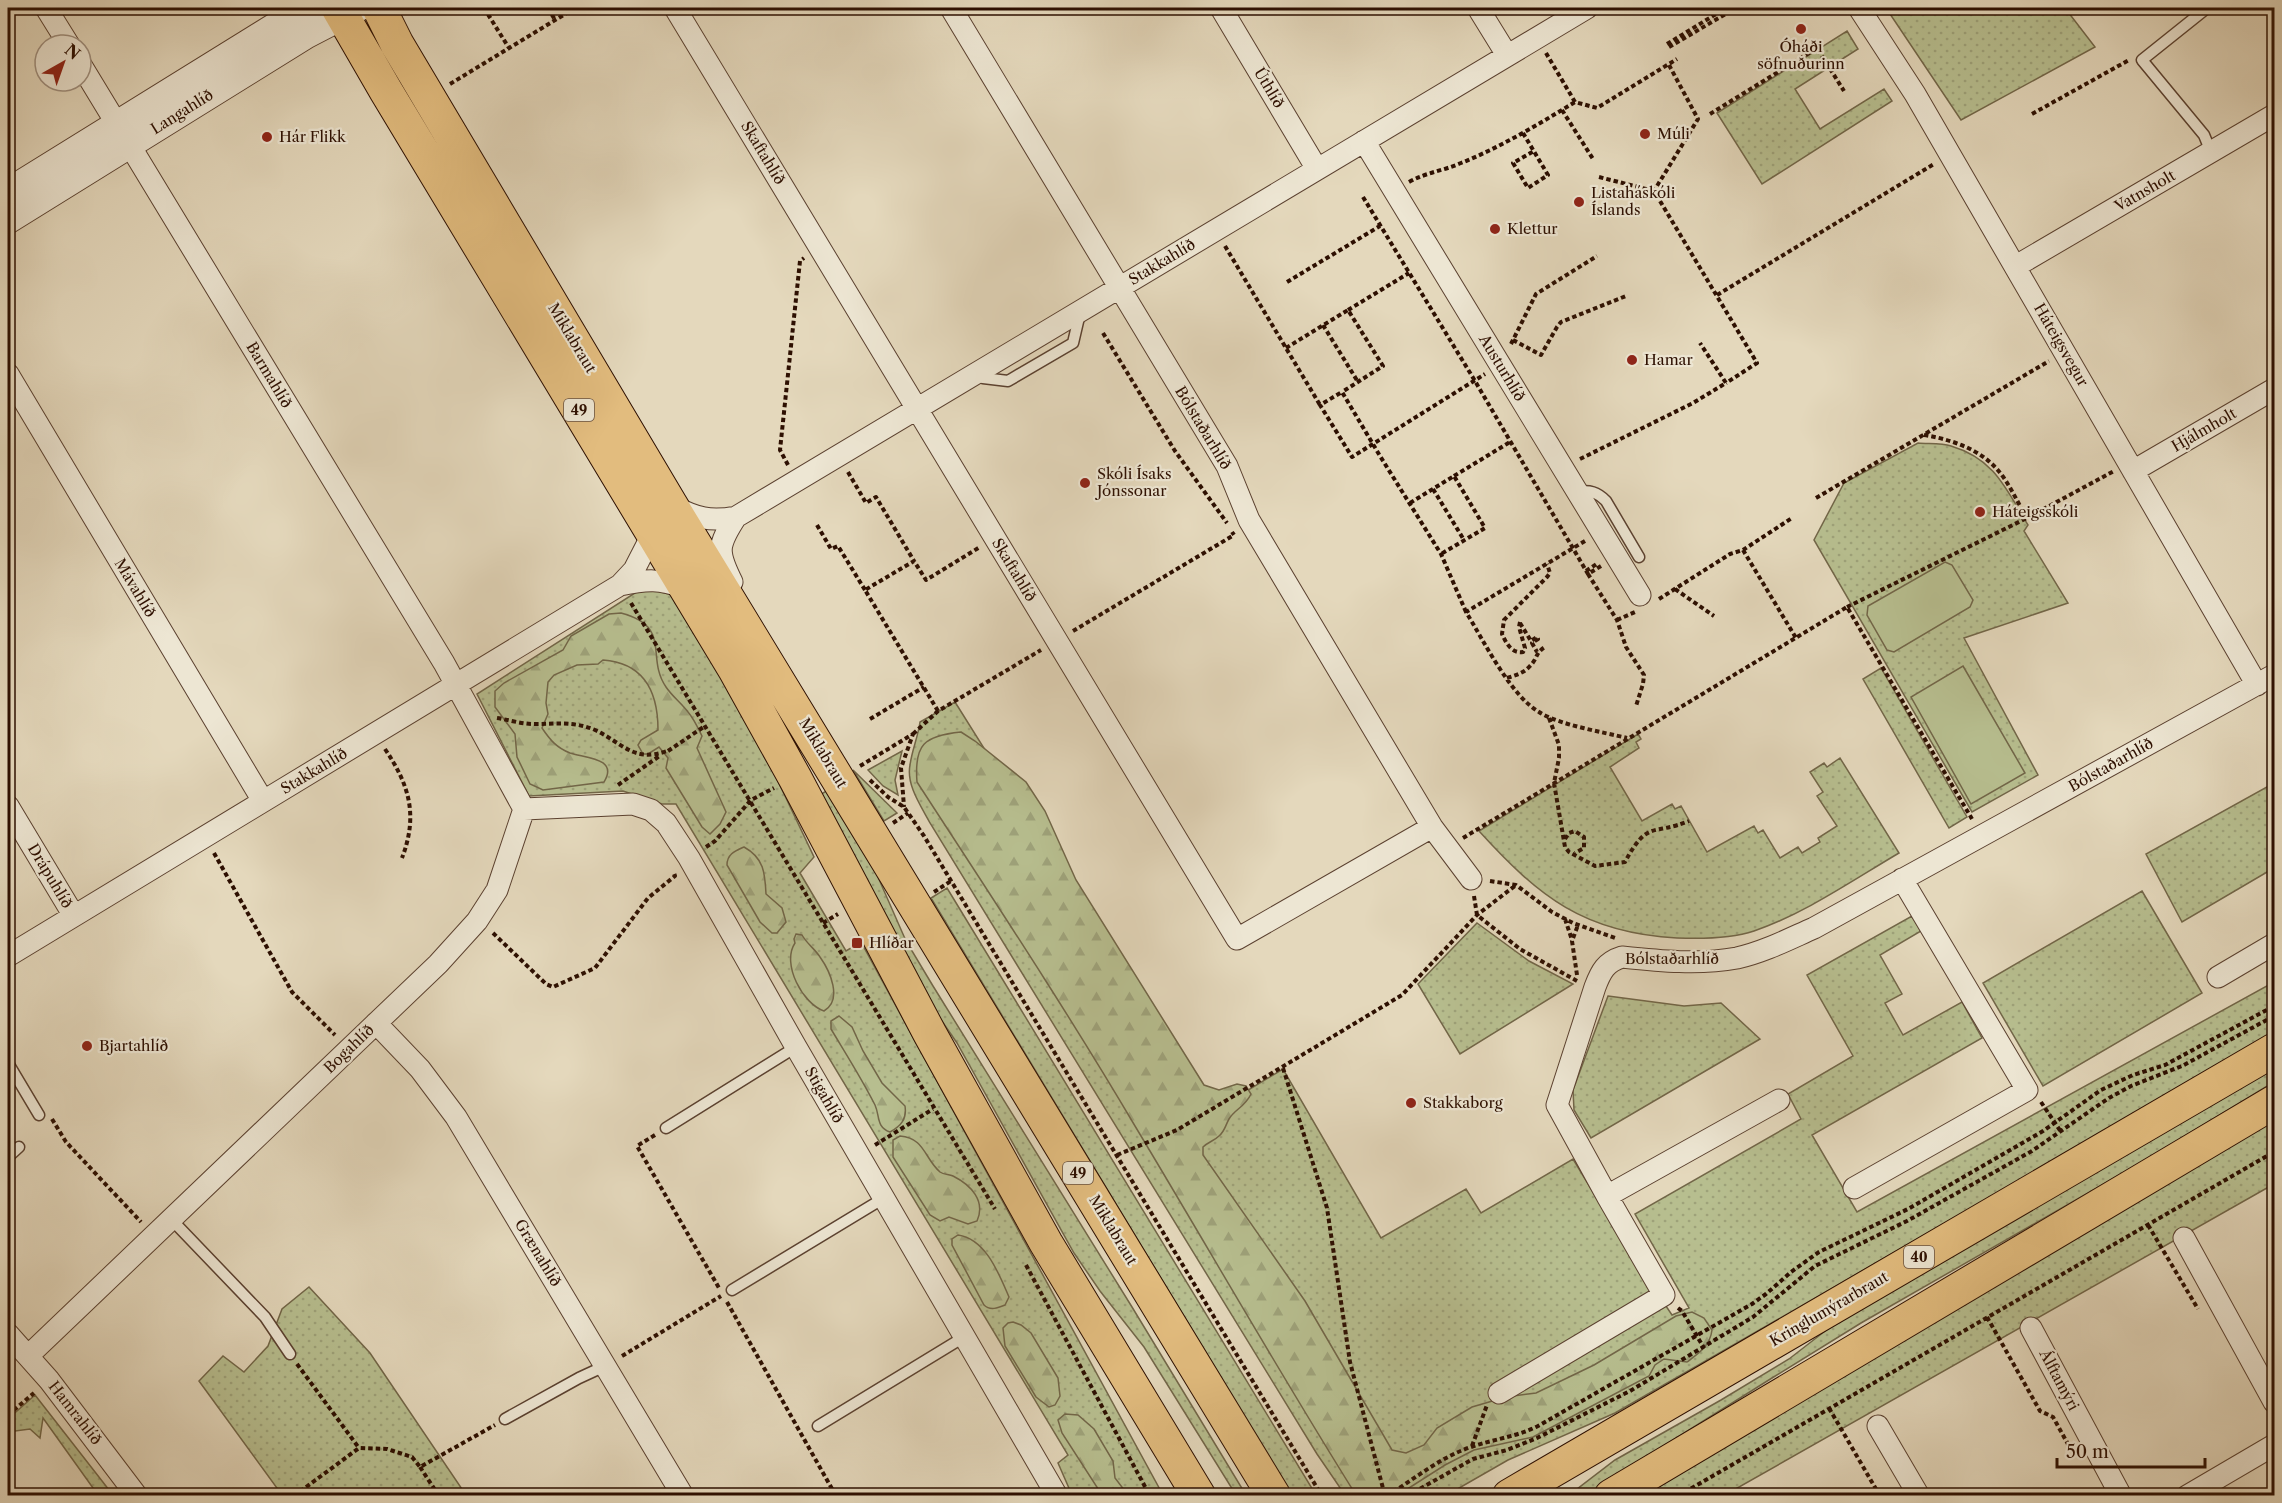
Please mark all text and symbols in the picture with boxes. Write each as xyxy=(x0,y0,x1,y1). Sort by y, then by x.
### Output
marker: Óháði söfnuðurinn xyxy=(1794,22,1808,36)
north arrow xyxy=(33,33,93,93)
place label: Óháði söfnuðurinn xyxy=(1757,37,1845,73)
text: N xyxy=(61,39,84,64)
street label: Úthlíð xyxy=(1250,64,1289,112)
street label: Langahlíð xyxy=(147,85,217,138)
street label: Skaftahlíð xyxy=(737,118,790,188)
place label: Múli xyxy=(1657,124,1690,143)
place label: Hár Flikk xyxy=(279,127,347,146)
marker: Múli xyxy=(1638,127,1652,141)
marker: Hár Flikk xyxy=(260,130,274,144)
street label: Vatnsholt xyxy=(2110,165,2179,216)
place label: Listaháskóli Íslands xyxy=(1591,183,1676,219)
marker: Listaháskóli Íslands xyxy=(1572,195,1586,209)
place label: Klettur xyxy=(1507,219,1558,238)
marker: Klettur xyxy=(1488,222,1502,236)
street label: Stakkahlíð xyxy=(1125,234,1199,289)
street label: Miklabraut xyxy=(544,299,601,377)
street label: Háteigsvegur xyxy=(2030,300,2093,390)
street label: Austurhlíð xyxy=(1475,330,1530,405)
street label: Barmahlíð xyxy=(242,338,297,411)
place label: Hamar xyxy=(1644,350,1694,369)
marker: Hamar xyxy=(1625,353,1639,367)
street label: Bólstaðarhlíð xyxy=(1171,383,1236,473)
road number: 49 xyxy=(564,399,594,421)
street label: Hjálmholt xyxy=(2168,403,2240,456)
place label: Skóli Ísaks Jónssonar xyxy=(1095,464,1172,500)
marker: Skóli Ísaks Jónssonar xyxy=(1078,476,1092,490)
place label: Háteigsskóli xyxy=(1992,502,2079,521)
marker: Háteigsskóli xyxy=(1973,505,1987,519)
street label: Skaftahlíð xyxy=(988,535,1041,605)
street label: Mávahlíð xyxy=(110,555,161,621)
street label: Miklabraut xyxy=(795,714,852,792)
street label: Bólstaðarhlíð xyxy=(2065,733,2157,796)
street label: Stakkahlíð xyxy=(277,743,351,798)
street label: Drápuhlíð xyxy=(24,840,77,912)
place label: Hlíðar xyxy=(869,933,915,952)
marker: Hlíðar xyxy=(850,936,864,950)
street label: Bólstaðarhlíð xyxy=(1625,949,1719,968)
street label: Bogahlíð xyxy=(320,1020,378,1077)
place label: Bjartahlíð xyxy=(99,1036,169,1055)
marker: Bjartahlíð xyxy=(80,1039,94,1053)
street label: Stigahlíð xyxy=(801,1063,848,1126)
place label: Stakkaborg xyxy=(1423,1093,1503,1112)
marker: Stakkaborg xyxy=(1404,1096,1418,1110)
road number: 49 xyxy=(1063,1162,1093,1184)
street label: Miklabraut xyxy=(1085,1191,1142,1269)
street label: Grænahlíð xyxy=(511,1216,566,1290)
road number: 40 xyxy=(1904,1246,1934,1268)
street label: Kringlumýrarbraut xyxy=(1766,1267,1892,1350)
street label: Álftamýri xyxy=(2035,1345,2084,1414)
street label: Hamrahlíð xyxy=(45,1377,106,1449)
scale bar xyxy=(2057,1431,2206,1469)
text: 50 m xyxy=(2066,1441,2109,1463)

